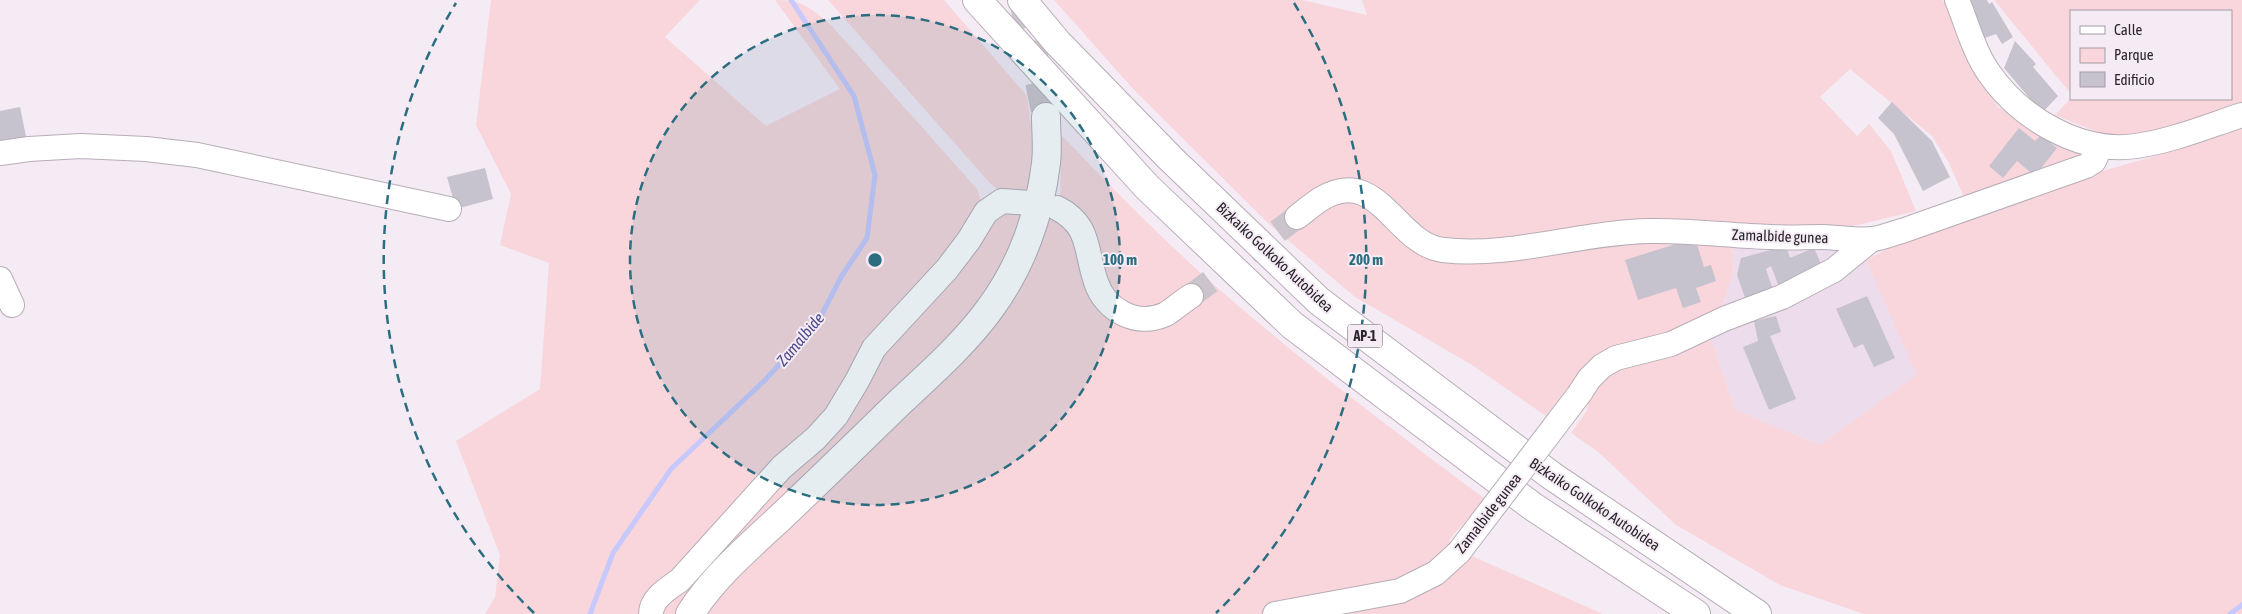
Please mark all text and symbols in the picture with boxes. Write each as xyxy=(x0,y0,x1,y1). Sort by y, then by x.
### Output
legend xyxy=(2070,10,2232,100)
text: Calle xyxy=(2114,21,2143,38)
text: Parque xyxy=(2114,46,2154,63)
text: Edificio xyxy=(2114,71,2155,88)
street label: Bizkaiko Golkoko Autobidea xyxy=(1213,198,1337,316)
street label: Zamalbide gunea xyxy=(1731,226,1829,246)
centre of rings xyxy=(866,251,884,269)
text: 100 m xyxy=(1103,251,1137,268)
text: 200 m xyxy=(1349,251,1383,268)
water label: Zamalbide xyxy=(773,309,827,369)
road number: AP-1 xyxy=(1348,324,1382,348)
street label: Bizkaiko Golkoko Autobidea xyxy=(1527,454,1663,554)
street label: Zamalbide gunea xyxy=(1452,470,1524,556)

